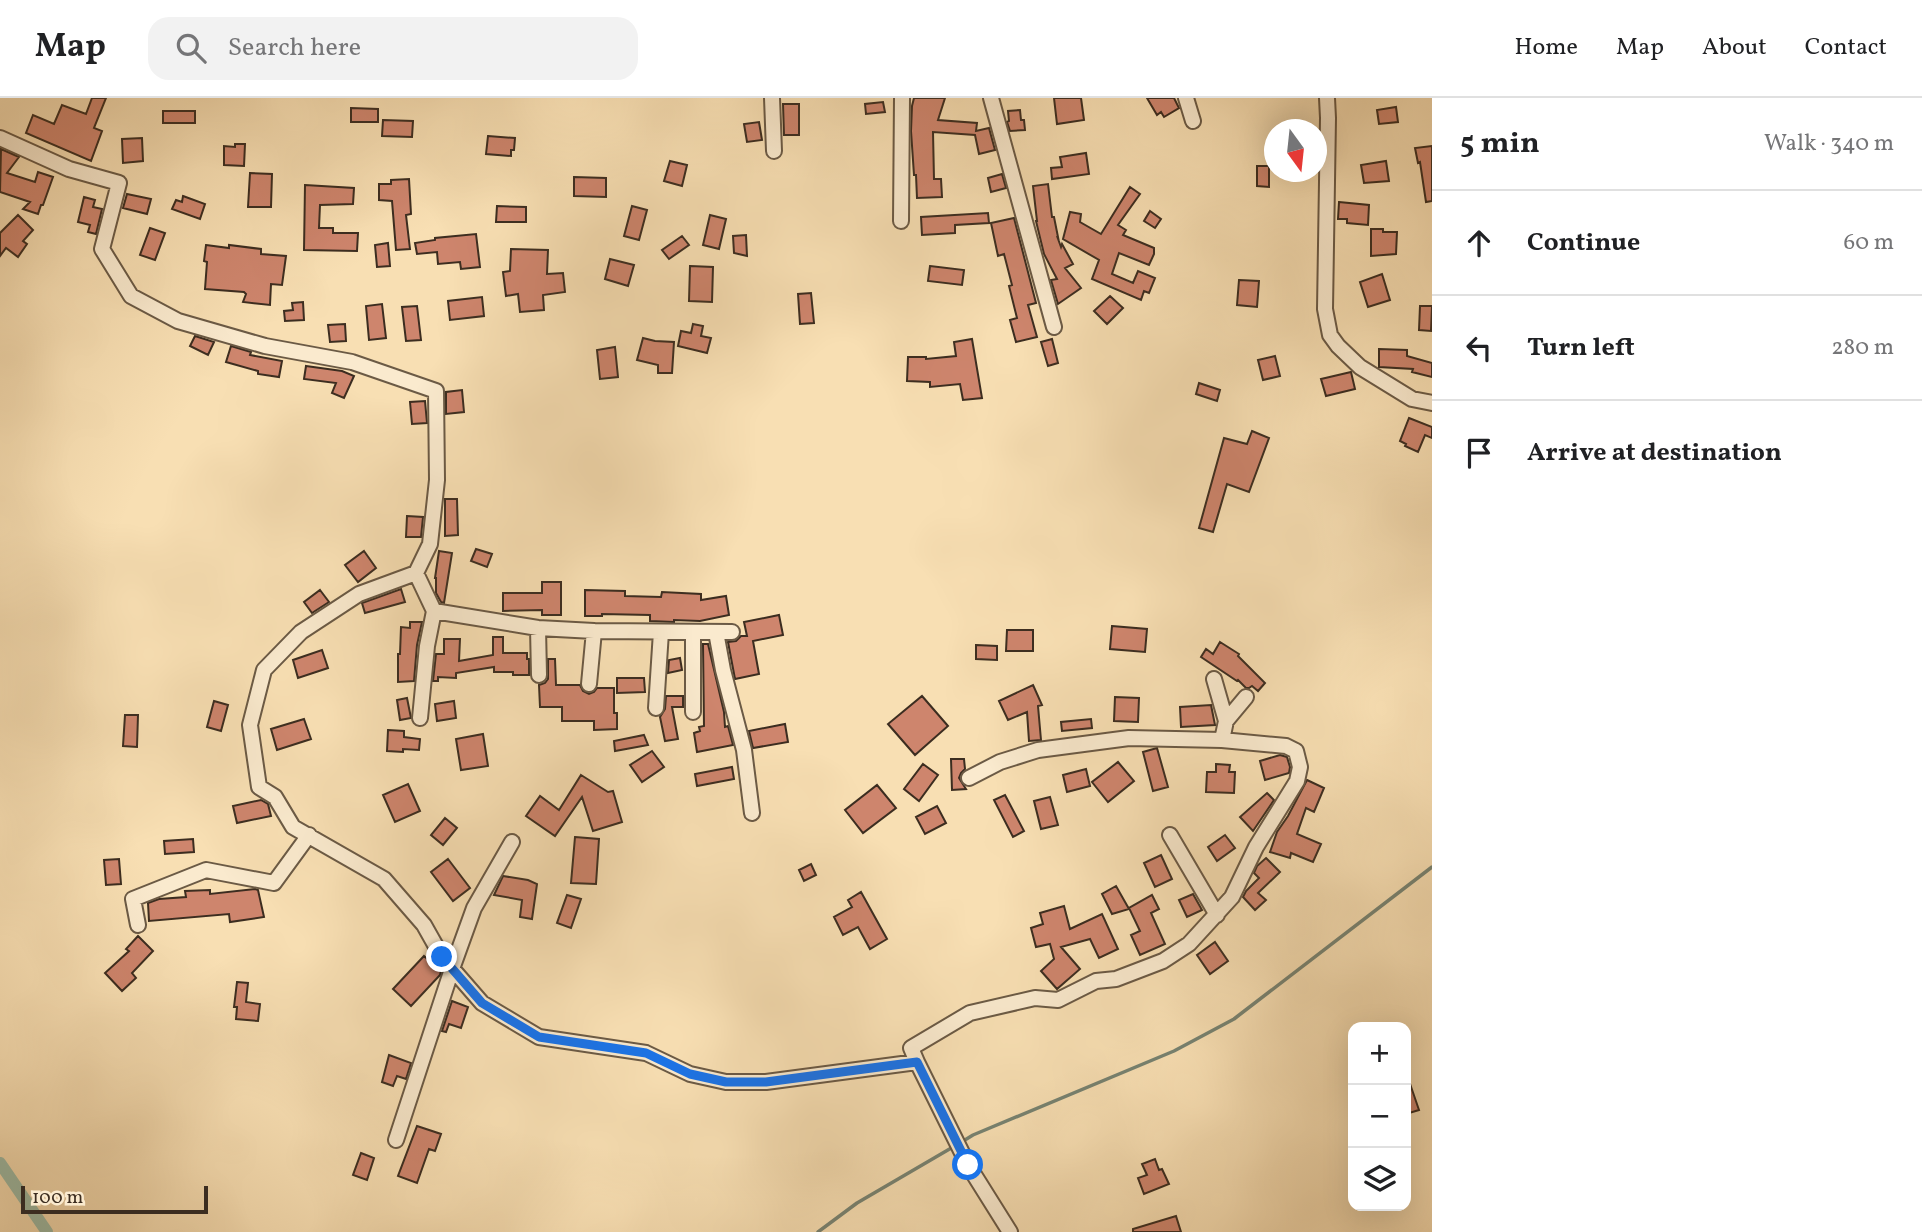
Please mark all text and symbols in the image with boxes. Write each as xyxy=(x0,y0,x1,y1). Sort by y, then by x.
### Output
search box xyxy=(148,17,638,80)
text: Map xyxy=(35,25,106,71)
icon: search xyxy=(172,29,210,67)
text: Search here xyxy=(228,30,361,66)
text: Home xyxy=(1514,31,1578,65)
text: Map xyxy=(1616,31,1664,65)
text: About xyxy=(1702,31,1767,65)
text: Contact xyxy=(1805,31,1887,65)
north arrow xyxy=(1264,119,1327,182)
text: 5 min xyxy=(1460,123,1540,165)
text: Walk · 340 m xyxy=(1764,128,1894,160)
icon: ahead xyxy=(1460,224,1498,262)
text: Continue xyxy=(1527,225,1640,261)
text: 60 m xyxy=(1844,227,1894,259)
icon: left xyxy=(1460,329,1498,367)
text: Turn left xyxy=(1527,330,1635,366)
text: 280 m xyxy=(1831,332,1894,364)
icon: arrive xyxy=(1460,434,1498,472)
text: Arrive at destination xyxy=(1527,435,1782,471)
route end xyxy=(426,941,457,972)
map controls xyxy=(1348,1022,1411,1211)
button: + xyxy=(1348,1022,1411,1085)
button: − xyxy=(1348,1085,1411,1148)
button: layers xyxy=(1348,1148,1411,1211)
route start xyxy=(952,1149,983,1180)
scale bar xyxy=(21,1183,208,1215)
text: 100 m xyxy=(32,1185,83,1211)

